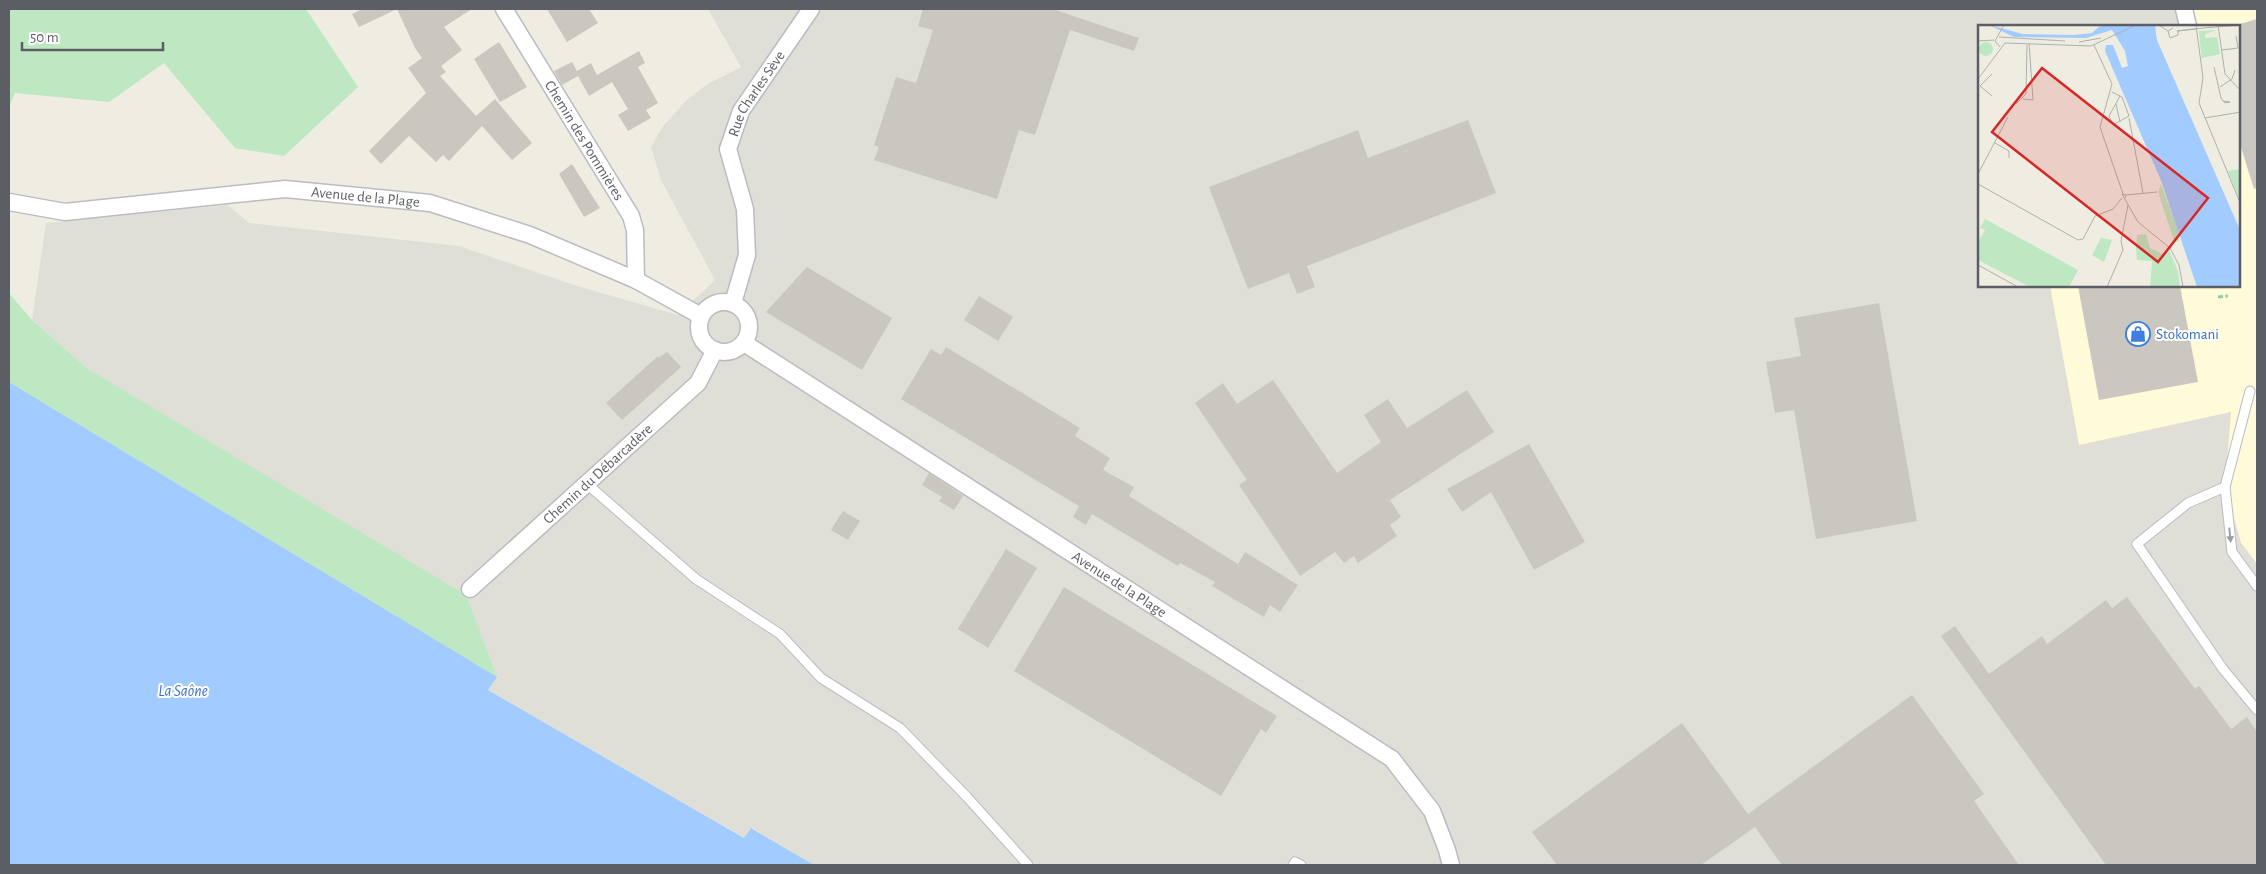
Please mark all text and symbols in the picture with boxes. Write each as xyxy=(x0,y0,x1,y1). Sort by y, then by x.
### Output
scale bar xyxy=(22,20,164,52)
inset map xyxy=(1978,25,2241,288)
text: 50 m xyxy=(30,30,59,45)
street label: Rue Charles Sève xyxy=(725,48,788,138)
street label: Chemin des Pommières xyxy=(542,78,627,203)
street label: Avenue de la Plage xyxy=(310,184,421,210)
shop icon: Stokomani xyxy=(2125,321,2151,347)
place label: Stokomani xyxy=(2156,327,2219,342)
street label: Chemin du Débarcadère xyxy=(540,421,655,527)
one-way arrow xyxy=(2226,527,2234,543)
street label: Avenue de la Plage xyxy=(1069,548,1169,620)
water label: La Saône xyxy=(158,683,208,699)

